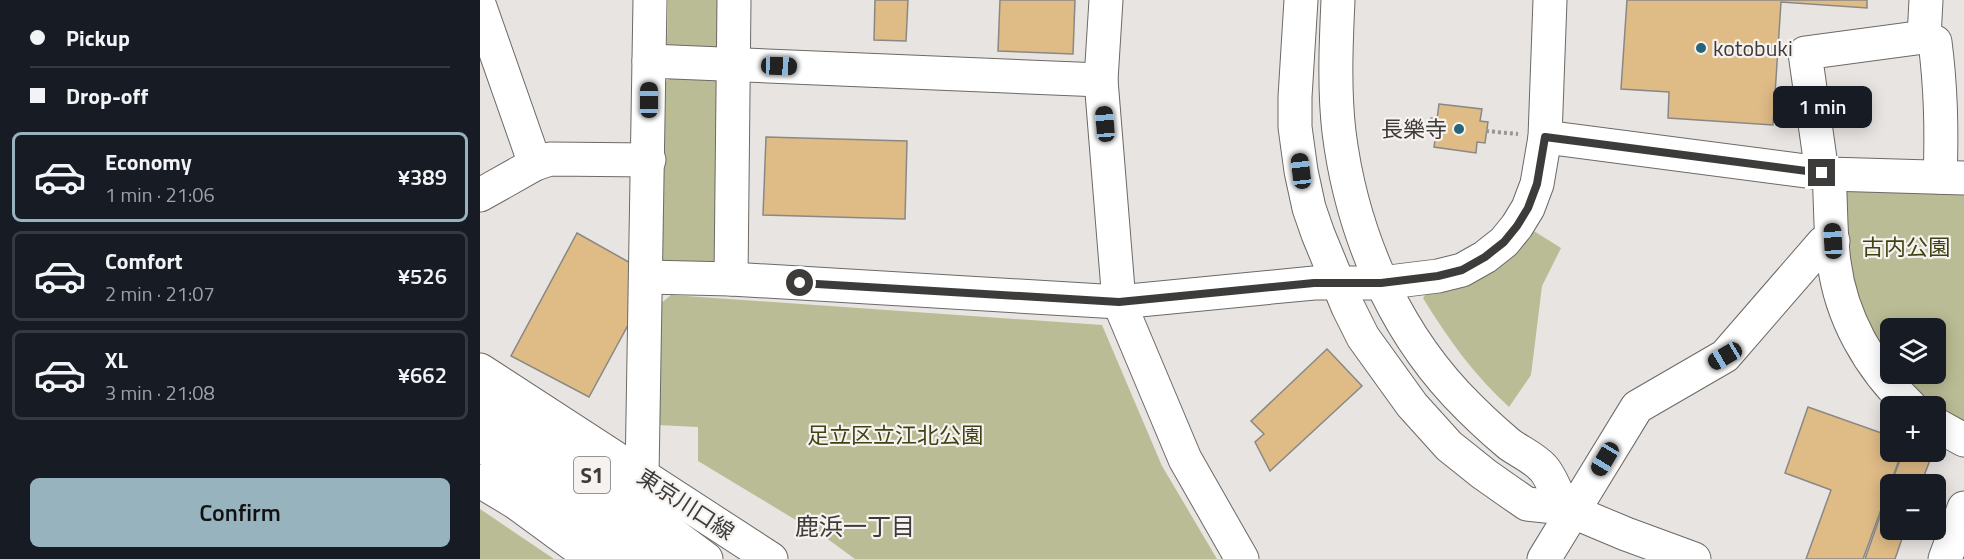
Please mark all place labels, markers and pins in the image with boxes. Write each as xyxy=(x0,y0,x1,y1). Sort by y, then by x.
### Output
place label: kotobuki xyxy=(1713,31,1793,65)
marker: kotobuki xyxy=(1694,41,1708,55)
place label: 長樂寺 xyxy=(1381,112,1447,146)
marker: 長樂寺 xyxy=(1452,122,1466,136)

